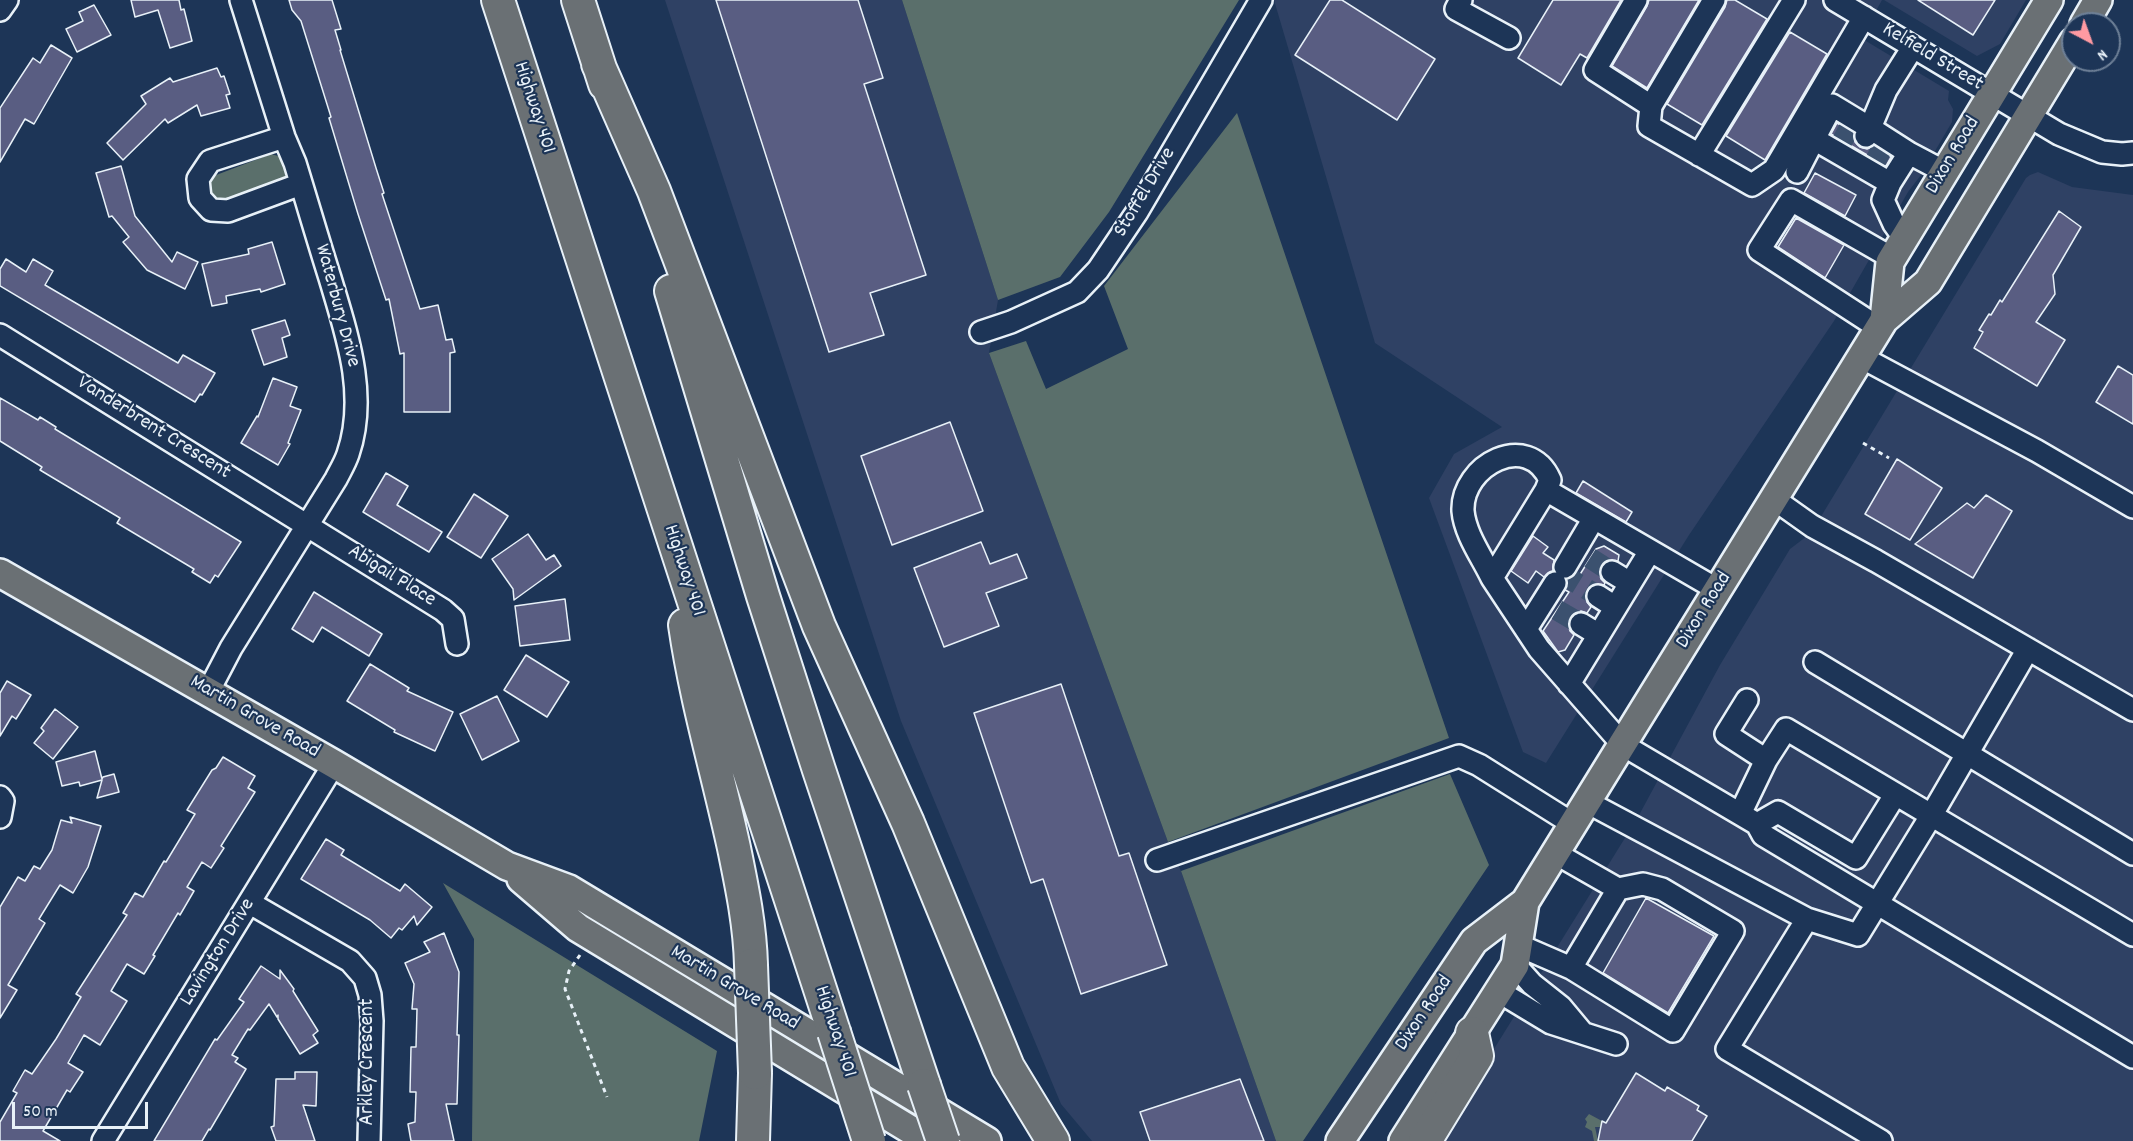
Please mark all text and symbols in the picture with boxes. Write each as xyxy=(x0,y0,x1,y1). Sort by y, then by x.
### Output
north arrow xyxy=(2061,12,2121,72)
street label: Kelfield Street xyxy=(1877,18,1987,98)
text: N xyxy=(2091,43,2112,66)
street label: Highway 401 xyxy=(506,59,560,157)
street label: Dixon Road xyxy=(1921,113,1987,199)
street label: Stoffel Drive xyxy=(1109,144,1183,242)
street label: Waterbury Drive xyxy=(307,242,365,370)
street label: Vanderbrent Crescent xyxy=(72,372,234,486)
street label: Highway 401 xyxy=(656,522,710,620)
street label: Abigail Place xyxy=(342,540,440,614)
street label: Dixon Road xyxy=(1672,568,1738,654)
street label: Martin Grove Road xyxy=(185,671,323,765)
street label: Lavington Drive xyxy=(176,895,262,1011)
street label: Martin Grove Road xyxy=(665,941,803,1037)
street label: Dixon Road xyxy=(1391,971,1459,1057)
street label: Highway 401 xyxy=(807,983,861,1081)
street label: Arkley Crescent xyxy=(356,999,382,1125)
scale bar xyxy=(15,1090,152,1128)
text: 50 m xyxy=(23,1100,58,1125)

